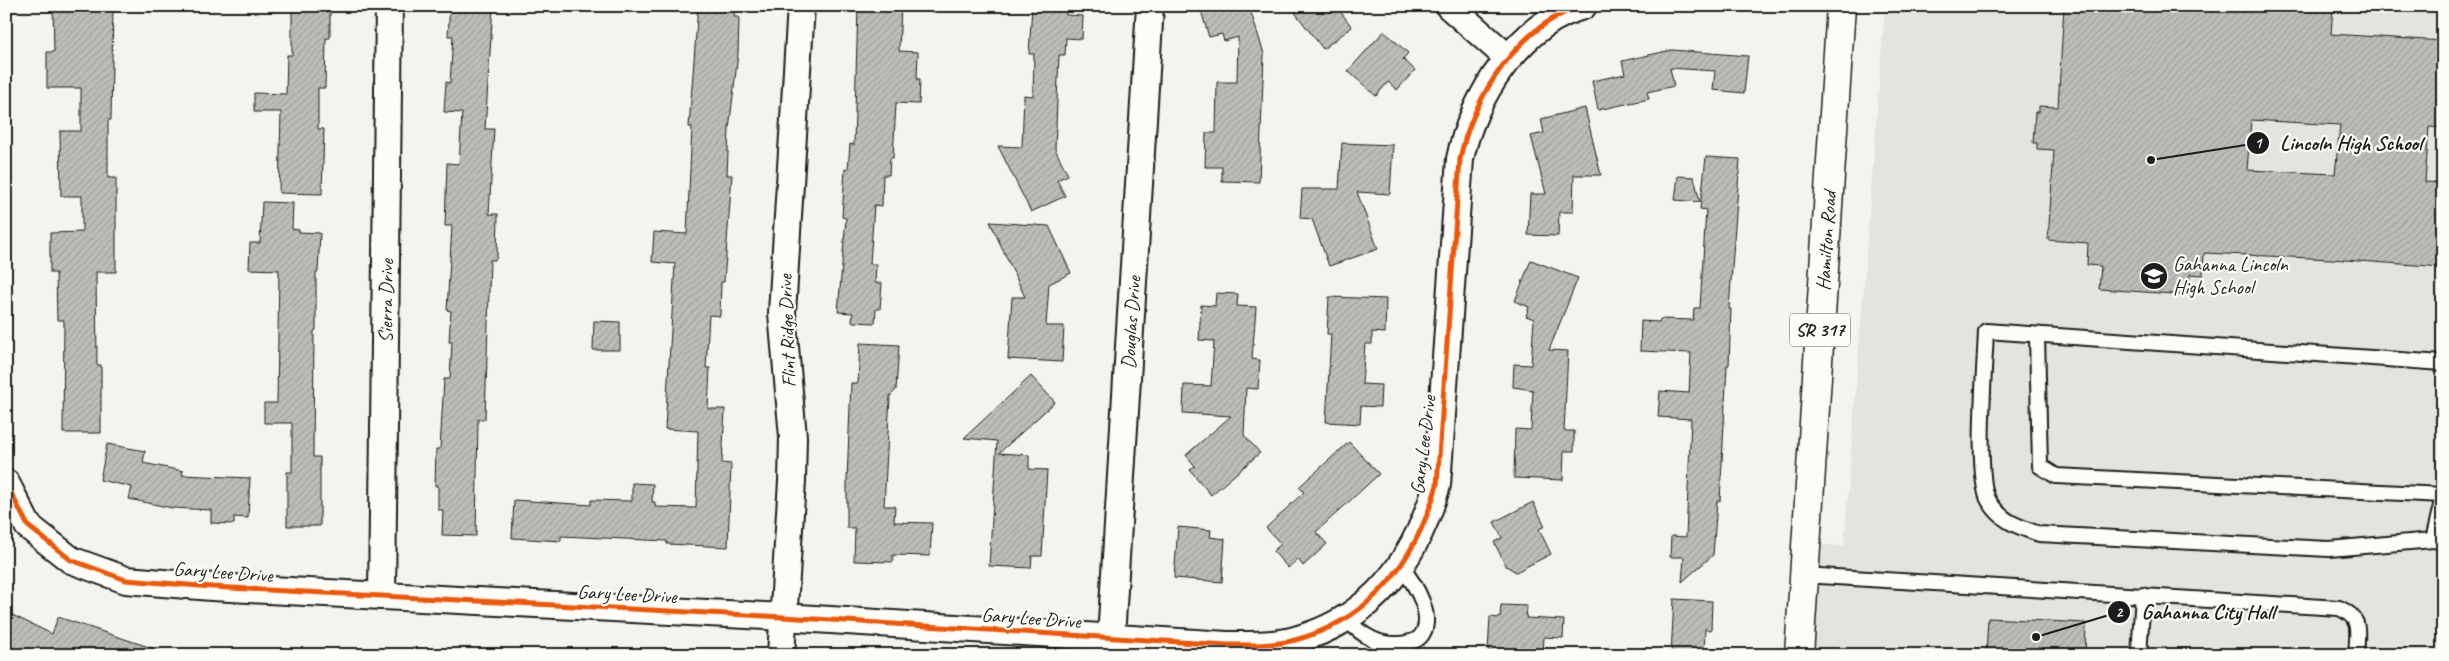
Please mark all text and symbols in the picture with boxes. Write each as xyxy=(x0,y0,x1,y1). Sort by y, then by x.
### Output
callout: Lincoln High School xyxy=(2245,125,2432,161)
text: Lincoln High School xyxy=(2280,130,2426,156)
text: 1 xyxy=(2255,134,2264,153)
street label: Hamilton Road xyxy=(1810,187,1842,291)
place label: Gahanna Lincoln High School xyxy=(2173,252,2289,300)
street label: Sierra Drive xyxy=(373,258,399,343)
school or university icon: Gahanna Lincoln High School xyxy=(2139,261,2169,291)
street label: Flint Ridge Drive xyxy=(772,273,801,388)
street label: Douglas Drive xyxy=(1115,274,1146,370)
road number: SR 317 xyxy=(1790,314,1850,346)
street label: Gary Lee Drive xyxy=(1405,393,1442,496)
street label: Gary Lee Drive xyxy=(173,556,275,588)
street label: Gary Lee Drive xyxy=(577,579,679,609)
callout: Gahanna City Hall xyxy=(2107,594,2285,630)
text: Gahanna City Hall xyxy=(2142,599,2279,626)
street label: Gary Lee Drive xyxy=(981,602,1083,634)
text: 2 xyxy=(2116,603,2124,622)

